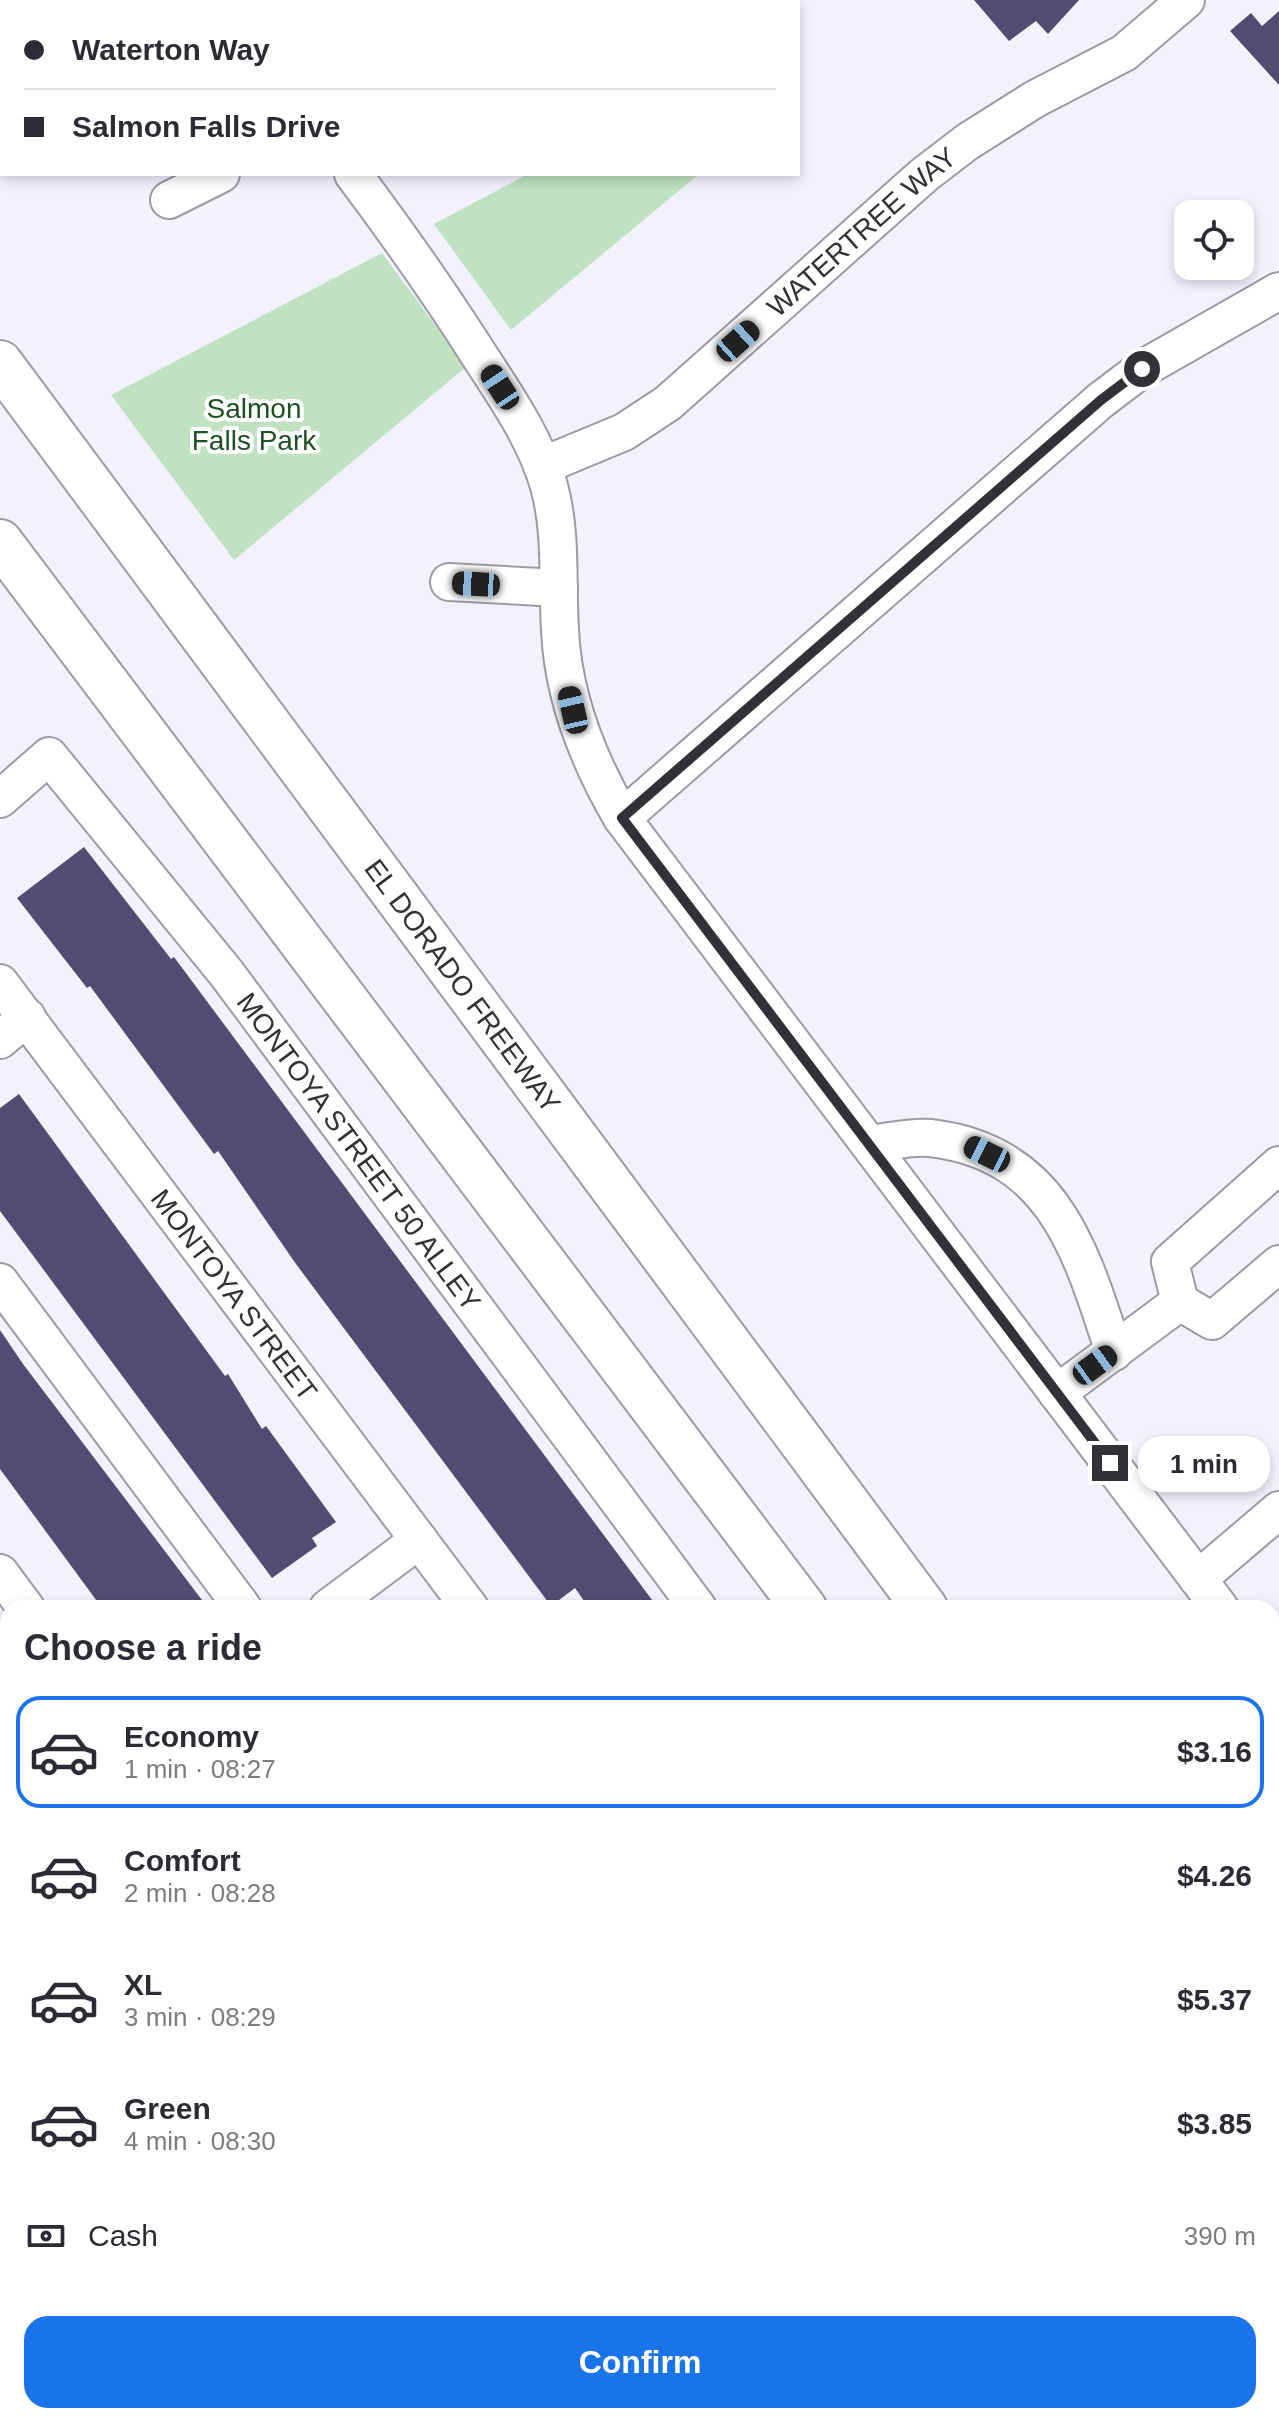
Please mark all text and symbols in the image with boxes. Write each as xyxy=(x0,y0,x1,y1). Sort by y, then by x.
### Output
text: Waterton Way xyxy=(72,33,270,66)
text: Salmon Falls Drive xyxy=(72,110,340,143)
street label: WATERTREE WAY xyxy=(761,141,962,323)
map controls xyxy=(1174,200,1254,280)
button: locate xyxy=(1174,200,1254,280)
car xyxy=(712,316,764,366)
route start xyxy=(1124,351,1160,387)
car xyxy=(477,360,523,414)
park label: Salmon Falls Park xyxy=(192,393,317,456)
car xyxy=(451,571,501,597)
car xyxy=(556,684,590,736)
street label: EL DORADO FREEWAY xyxy=(359,853,567,1119)
street label: MONTOYA STREET 50 ALLEY xyxy=(228,986,490,1318)
car xyxy=(960,1133,1014,1175)
street label: MONTOYA STREET xyxy=(145,1182,327,1408)
car xyxy=(1069,1341,1121,1389)
callout: 1 min xyxy=(1138,1435,1270,1491)
route end xyxy=(1092,1445,1128,1481)
text: 1 min xyxy=(1170,1449,1238,1479)
text: Choose a ride xyxy=(24,1627,262,1668)
icon: car xyxy=(28,1716,100,1788)
text: Economy xyxy=(124,1720,259,1753)
text: $3.16 xyxy=(1177,1735,1252,1768)
text: 1 min · 08:27 xyxy=(124,1754,276,1784)
icon: car xyxy=(28,1840,100,1912)
text: Comfort xyxy=(124,1844,241,1877)
text: $4.26 xyxy=(1177,1859,1252,1892)
text: 2 min · 08:28 xyxy=(124,1878,276,1908)
icon: car xyxy=(28,1964,100,2036)
text: XL xyxy=(124,1968,162,2001)
text: $5.37 xyxy=(1177,1983,1252,2016)
text: 3 min · 08:29 xyxy=(124,2002,276,2032)
icon: car xyxy=(28,2088,100,2160)
text: Green xyxy=(124,2092,211,2125)
text: $3.85 xyxy=(1177,2107,1252,2140)
text: 4 min · 08:30 xyxy=(124,2126,276,2156)
icon: cash xyxy=(24,2214,68,2258)
text: Cash xyxy=(88,2219,158,2252)
text: 390 m xyxy=(1184,2221,1256,2251)
button: Confirm xyxy=(24,2316,1256,2408)

